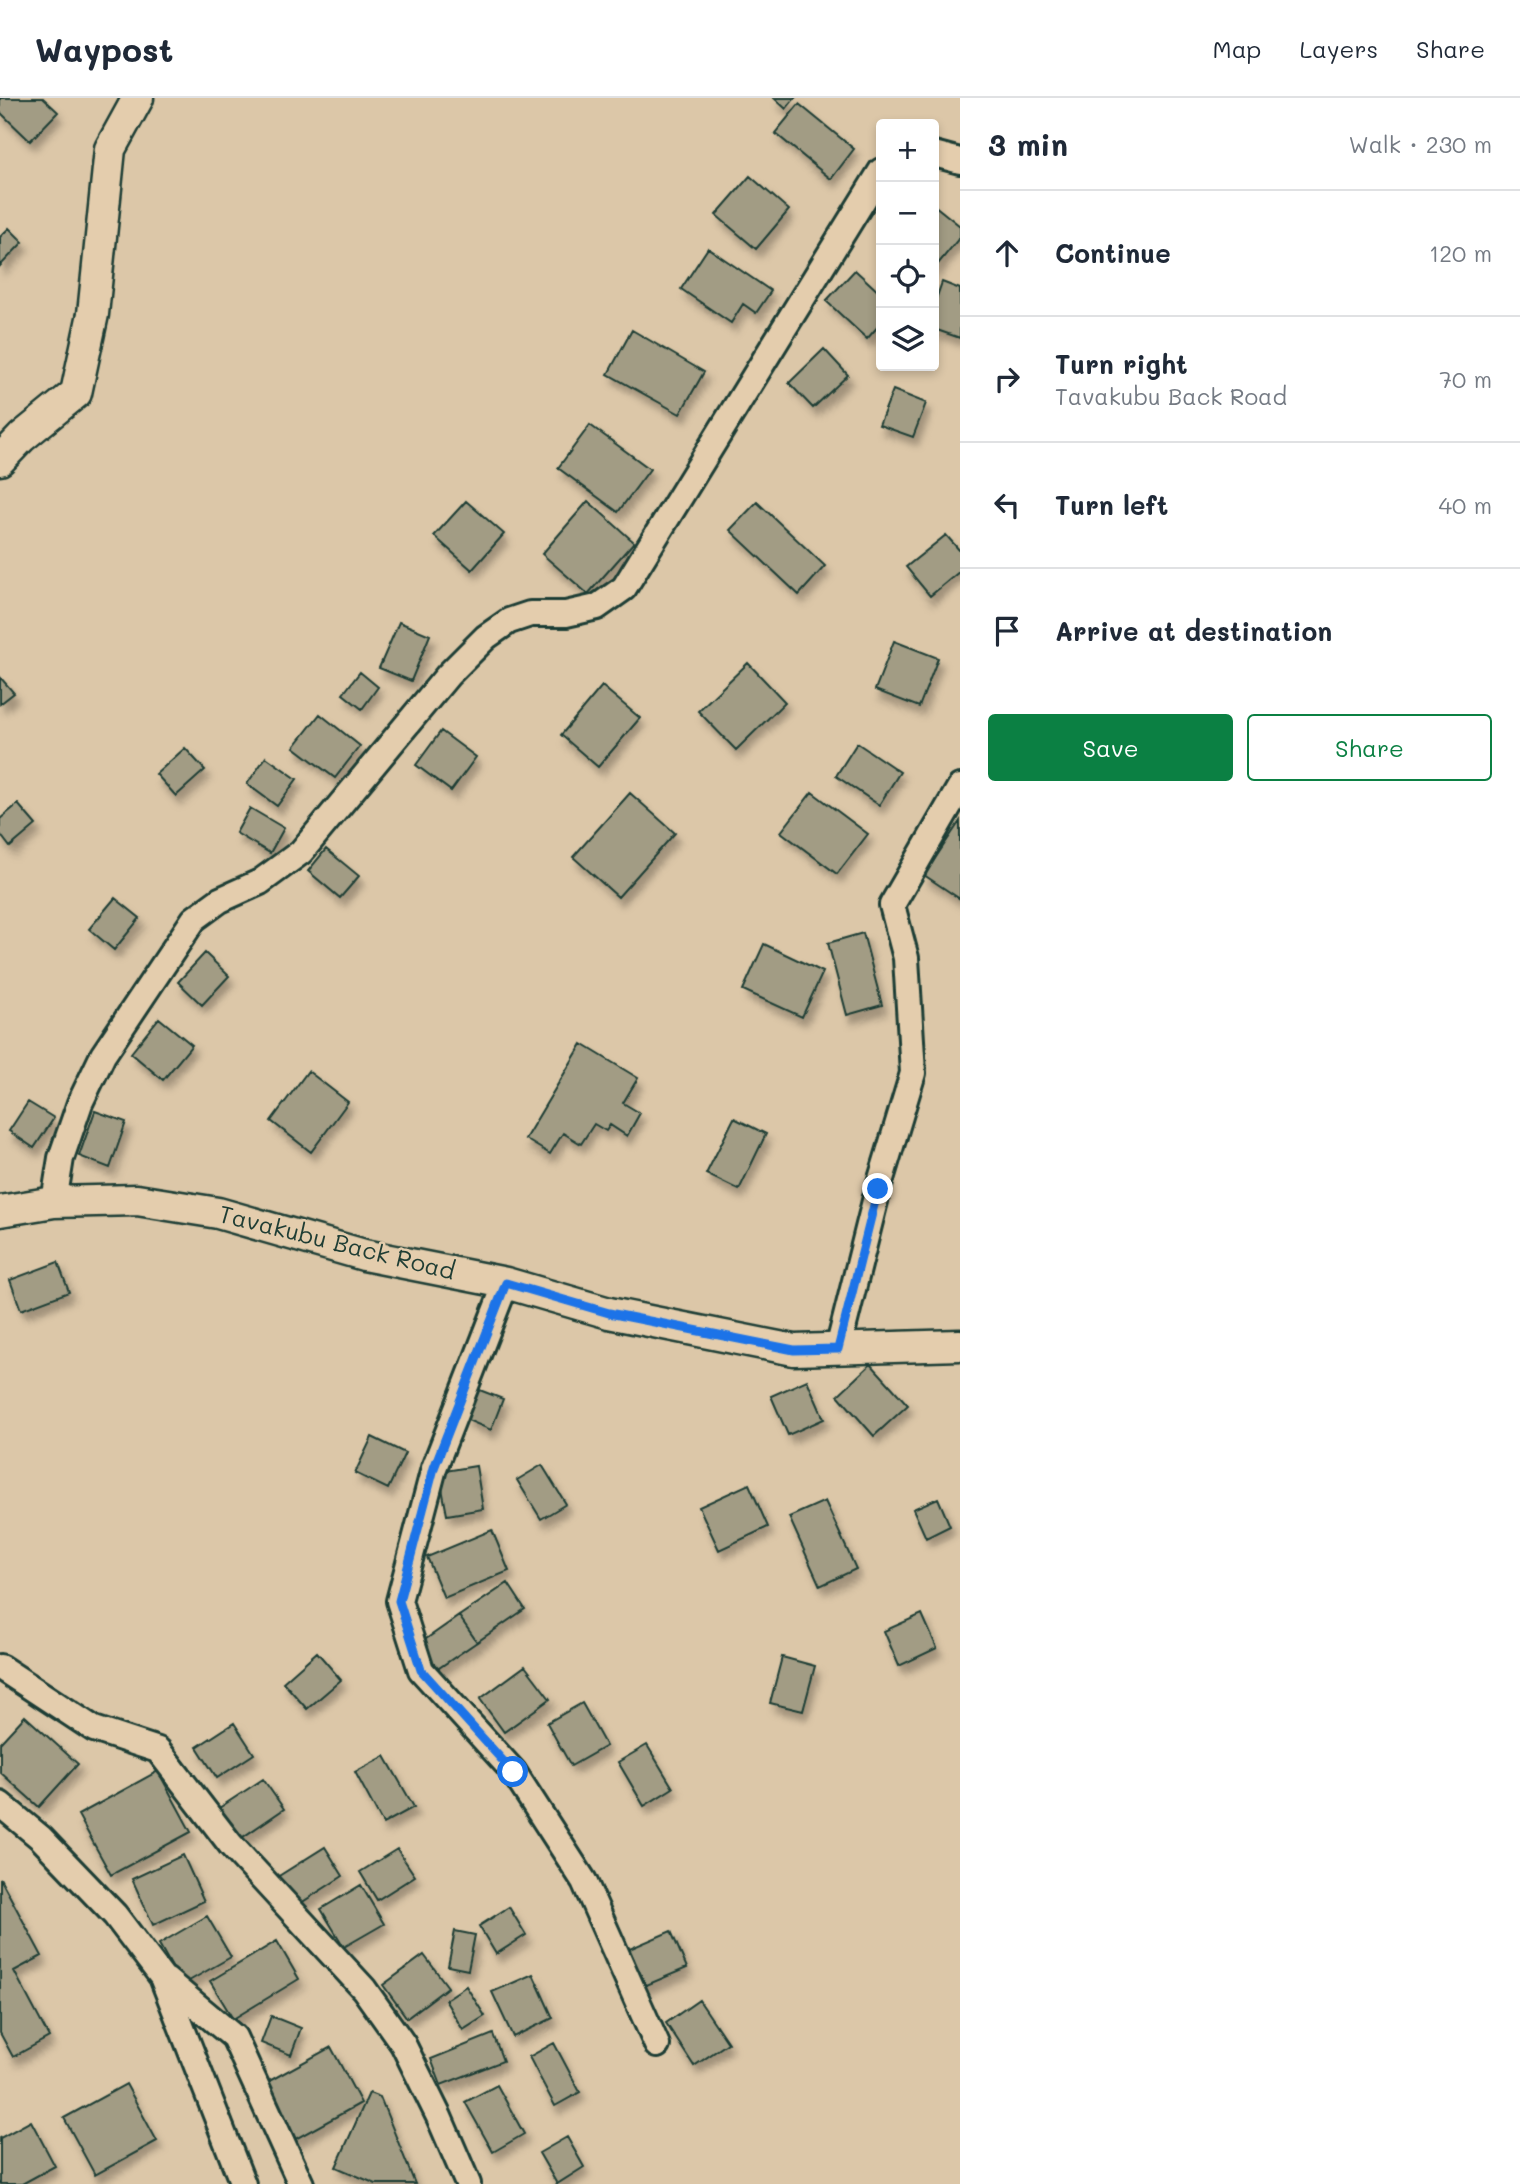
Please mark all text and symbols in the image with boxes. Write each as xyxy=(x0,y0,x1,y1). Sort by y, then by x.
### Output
text: Waypost xyxy=(35,27,173,70)
text: Map xyxy=(1213,33,1261,64)
text: Layers xyxy=(1299,33,1378,64)
text: Share xyxy=(1416,33,1485,64)
map controls xyxy=(876,119,939,371)
button: + xyxy=(876,119,939,182)
text: 3 min xyxy=(988,124,1068,164)
text: Walk · 230 m xyxy=(1349,129,1492,159)
button: − xyxy=(876,182,939,245)
icon: ahead xyxy=(988,234,1026,272)
text: Continue xyxy=(1055,236,1171,270)
text: 120 m xyxy=(1429,238,1492,268)
button: locate xyxy=(876,245,939,308)
button: layers xyxy=(876,308,939,371)
text: Turn right xyxy=(1055,347,1188,381)
icon: right xyxy=(988,360,1026,398)
text: 70 m xyxy=(1439,364,1492,394)
text: Tavakubu Back Road xyxy=(1055,381,1287,411)
icon: left xyxy=(988,486,1026,524)
text: Turn left xyxy=(1055,488,1168,522)
text: 40 m xyxy=(1439,490,1492,520)
icon: arrive xyxy=(988,612,1026,650)
text: Arrive at destination xyxy=(1055,614,1332,648)
button: Save xyxy=(988,714,1233,781)
button: Share xyxy=(1247,714,1492,781)
route end xyxy=(862,1173,893,1204)
street label: Tavakubu Back Road xyxy=(216,1197,459,1286)
route start xyxy=(497,1756,528,1787)

